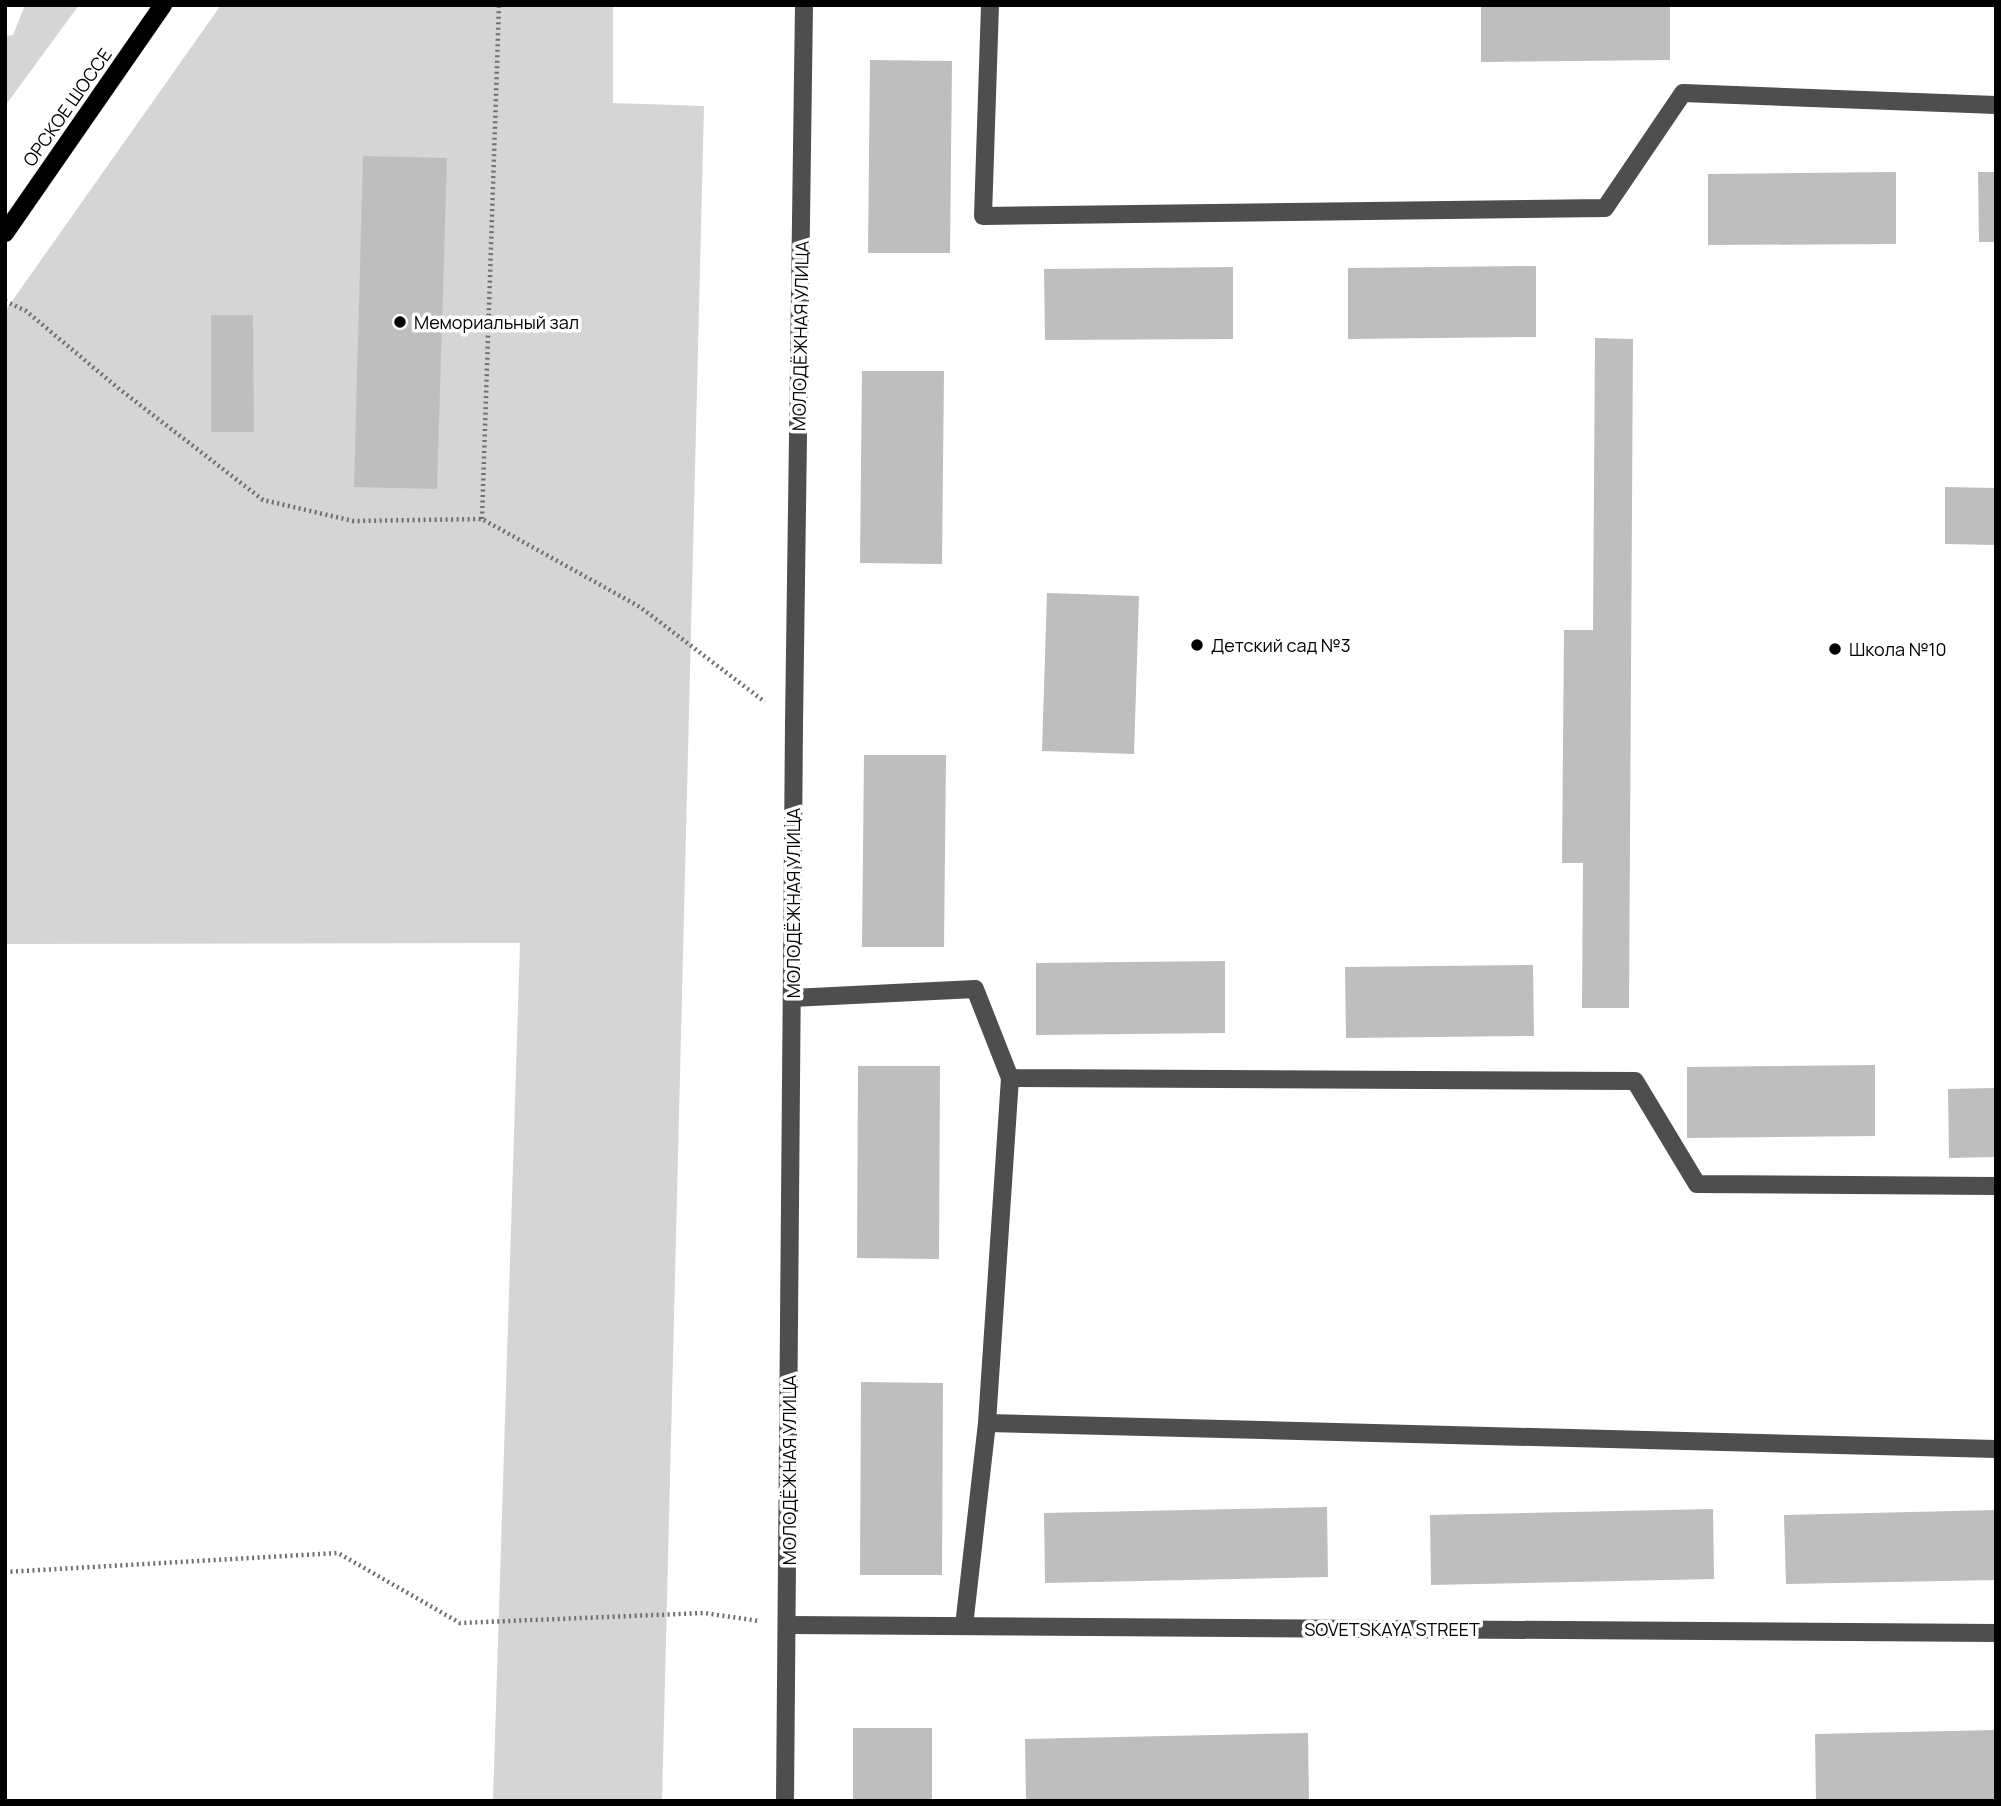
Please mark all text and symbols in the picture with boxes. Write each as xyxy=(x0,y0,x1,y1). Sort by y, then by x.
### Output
street label: ОРСКОЕ ШОССЕ xyxy=(17,43,117,171)
street label: МОЛОДЁЖНАЯ УЛИЦА xyxy=(786,240,814,431)
place label: Мемориальный зал xyxy=(414,310,579,334)
marker: Мемориальный зал xyxy=(392,314,408,330)
place label: Детский сад №3 xyxy=(1211,633,1351,657)
marker: Детский сад №3 xyxy=(1189,637,1205,653)
place label: Школа №10 xyxy=(1849,637,1947,661)
marker: Школа №10 xyxy=(1827,641,1843,657)
street label: МОЛОДЁЖНАЯ УЛИЦА xyxy=(781,807,805,998)
street label: МОЛОДЁЖНАЯ УЛИЦА xyxy=(777,1374,801,1565)
street label: SOVETSKAYA STREET xyxy=(1304,1617,1480,1641)

